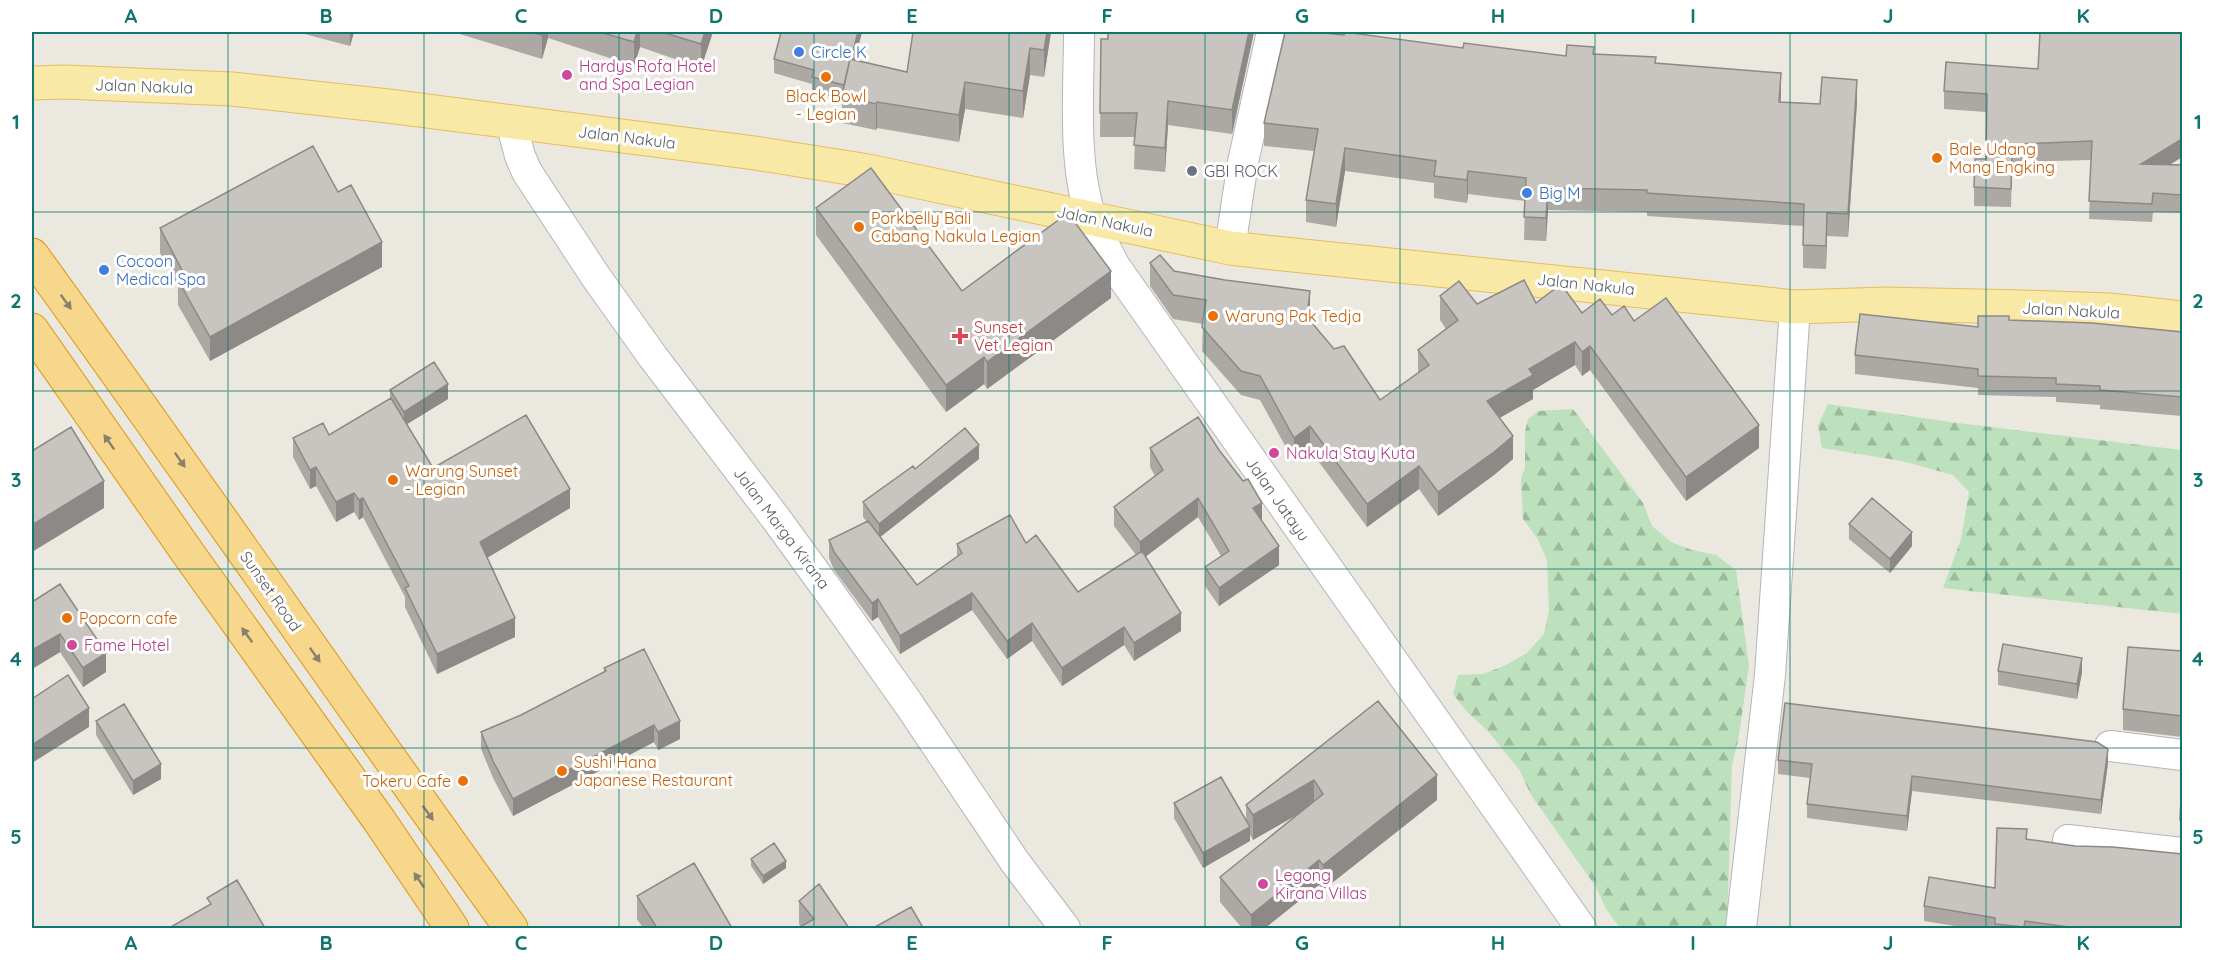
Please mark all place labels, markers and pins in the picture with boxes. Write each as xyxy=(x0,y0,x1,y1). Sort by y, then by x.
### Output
place label: Circle K xyxy=(811,42,867,62)
marker: Circle K xyxy=(792,45,806,59)
place label: Hardys Rofa Hotel and Spa Legian xyxy=(579,56,716,94)
marker: Hardys Rofa Hotel and Spa Legian xyxy=(560,68,574,82)
marker: Black Bowl - Legian xyxy=(819,70,833,84)
place label: Black Bowl - Legian xyxy=(786,86,866,124)
place label: Bale Udang Mang Engking xyxy=(1949,139,2055,177)
marker: Bale Udang Mang Engking xyxy=(1930,151,1944,165)
place label: GBI ROCK xyxy=(1204,161,1278,181)
marker: GBI ROCK xyxy=(1185,164,1199,178)
place label: Big M xyxy=(1539,183,1580,203)
marker: Big M xyxy=(1520,186,1534,200)
place label: Porkbelly Bali Cabang Nakula Legian xyxy=(871,208,1041,246)
marker: Porkbelly Bali Cabang Nakula Legian xyxy=(852,220,866,234)
place label: Cocoon Medical Spa xyxy=(116,251,206,289)
marker: Cocoon Medical Spa xyxy=(97,263,111,277)
place label: Warung Pak Tedja xyxy=(1225,306,1361,326)
marker: Warung Pak Tedja xyxy=(1206,309,1220,323)
place label: Sunset Vet Legian xyxy=(974,317,1053,355)
marker: Sunset Vet Legian xyxy=(951,327,969,345)
place label: Nakula Stay Kuta xyxy=(1286,443,1415,463)
marker: Nakula Stay Kuta xyxy=(1267,446,1281,460)
place label: Warung Sunset - Legian xyxy=(405,461,518,499)
marker: Warung Sunset - Legian xyxy=(386,473,400,487)
place label: Popcorn cafe xyxy=(79,608,178,628)
marker: Popcorn cafe xyxy=(60,611,74,625)
place label: Fame Hotel xyxy=(84,635,170,655)
marker: Fame Hotel xyxy=(65,638,79,652)
place label: Sushi Hana Japanese Restaurant xyxy=(574,752,733,790)
marker: Sushi Hana Japanese Restaurant xyxy=(555,764,569,778)
place label: Tokeru Cafe xyxy=(362,771,451,791)
marker: Tokeru Cafe xyxy=(456,774,470,788)
place label: Legong Kirana Villas xyxy=(1275,865,1367,903)
marker: Legong Kirana Villas xyxy=(1256,877,1270,891)

